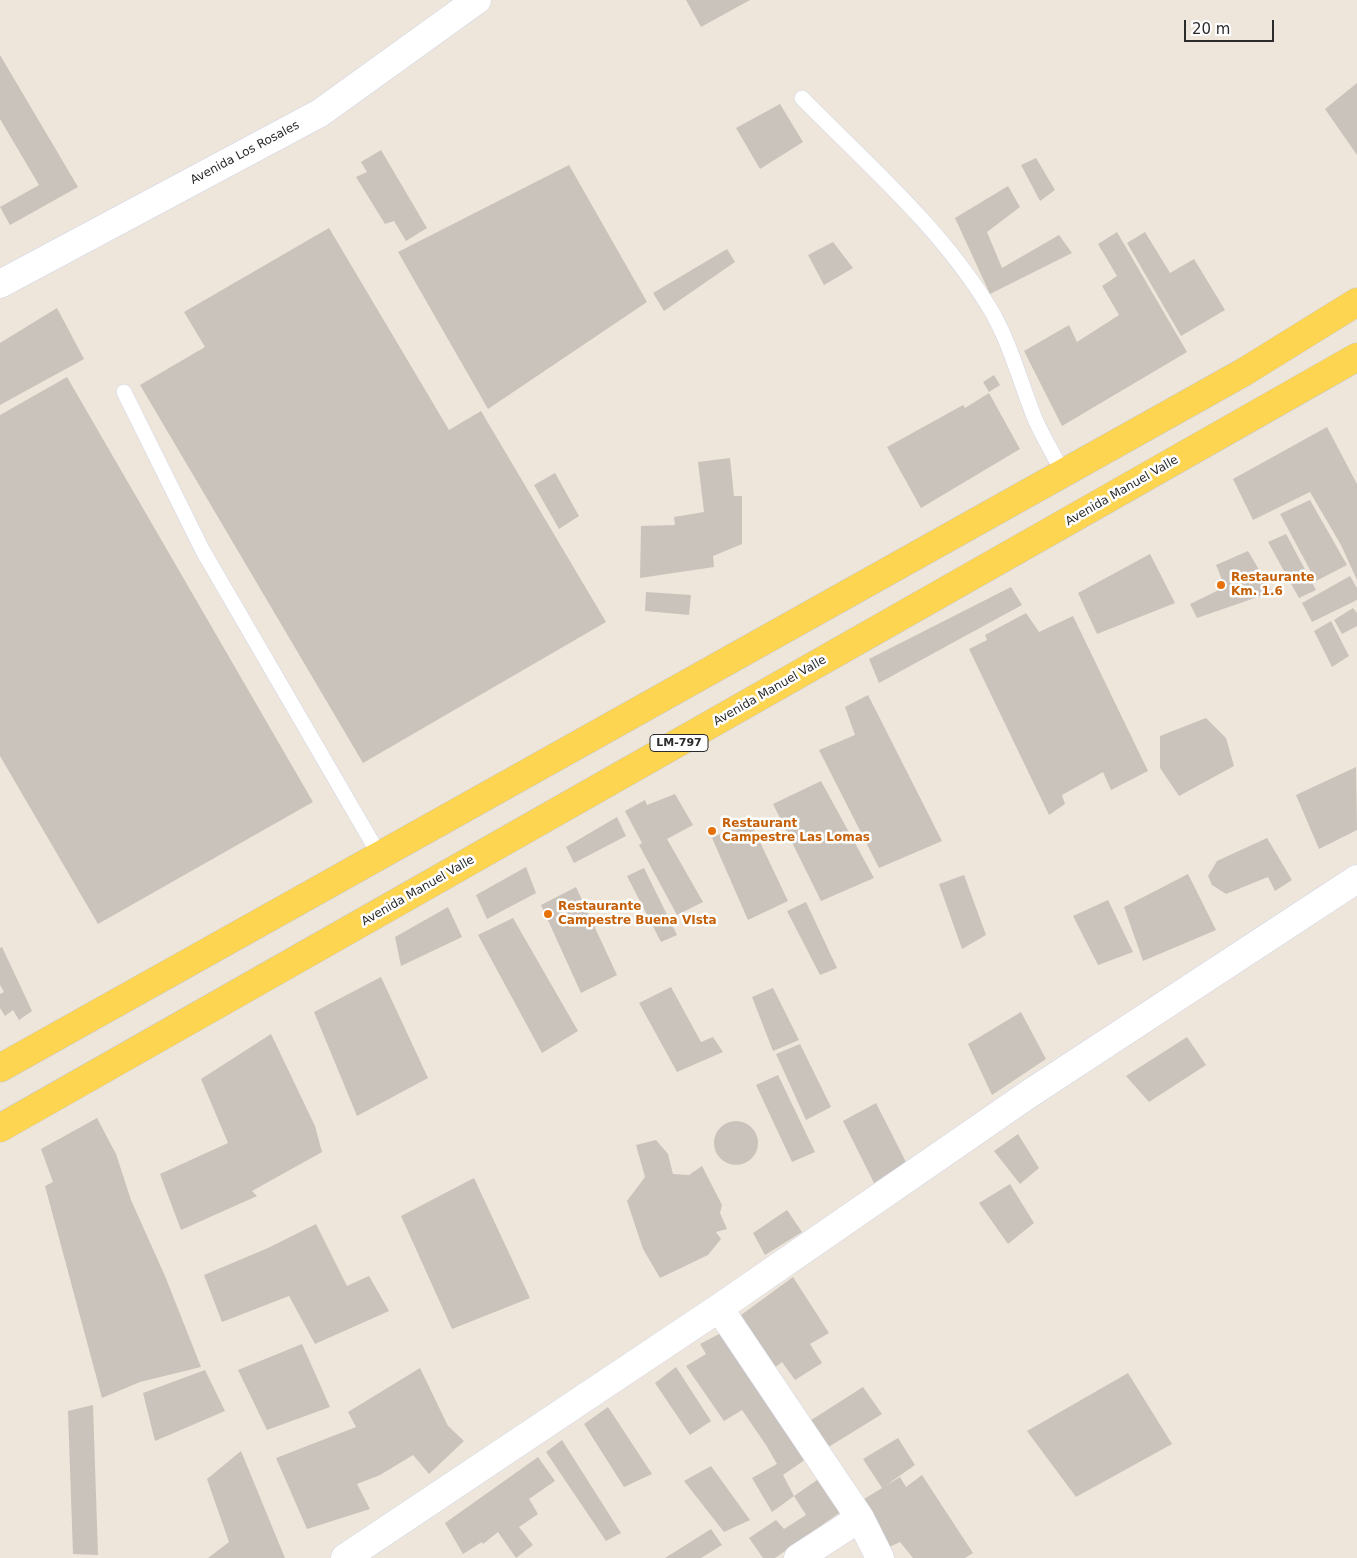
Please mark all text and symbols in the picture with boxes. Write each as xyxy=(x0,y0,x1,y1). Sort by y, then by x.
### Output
scale bar xyxy=(1187,10,1277,42)
text: 20 m xyxy=(1192,20,1230,38)
street label: Avenida Los Rosales xyxy=(188,118,302,188)
street label: Avenida Manuel Valle xyxy=(1063,453,1181,529)
place label: Restaurante Km. 1.6 xyxy=(1231,571,1314,599)
marker: Restaurante Km. 1.6 xyxy=(1215,579,1227,591)
street label: Avenida Manuel Valle xyxy=(711,653,829,729)
road number: LM-797 xyxy=(650,734,708,751)
place label: Restaurant Campestre Las Lomas xyxy=(722,817,870,845)
marker: Restaurant Campestre Las Lomas xyxy=(706,825,718,837)
street label: Avenida Manuel Valle xyxy=(359,853,477,929)
place label: Restaurante Campestre Buena VIsta xyxy=(558,900,717,928)
marker: Restaurante Campestre Buena VIsta xyxy=(542,908,554,920)

